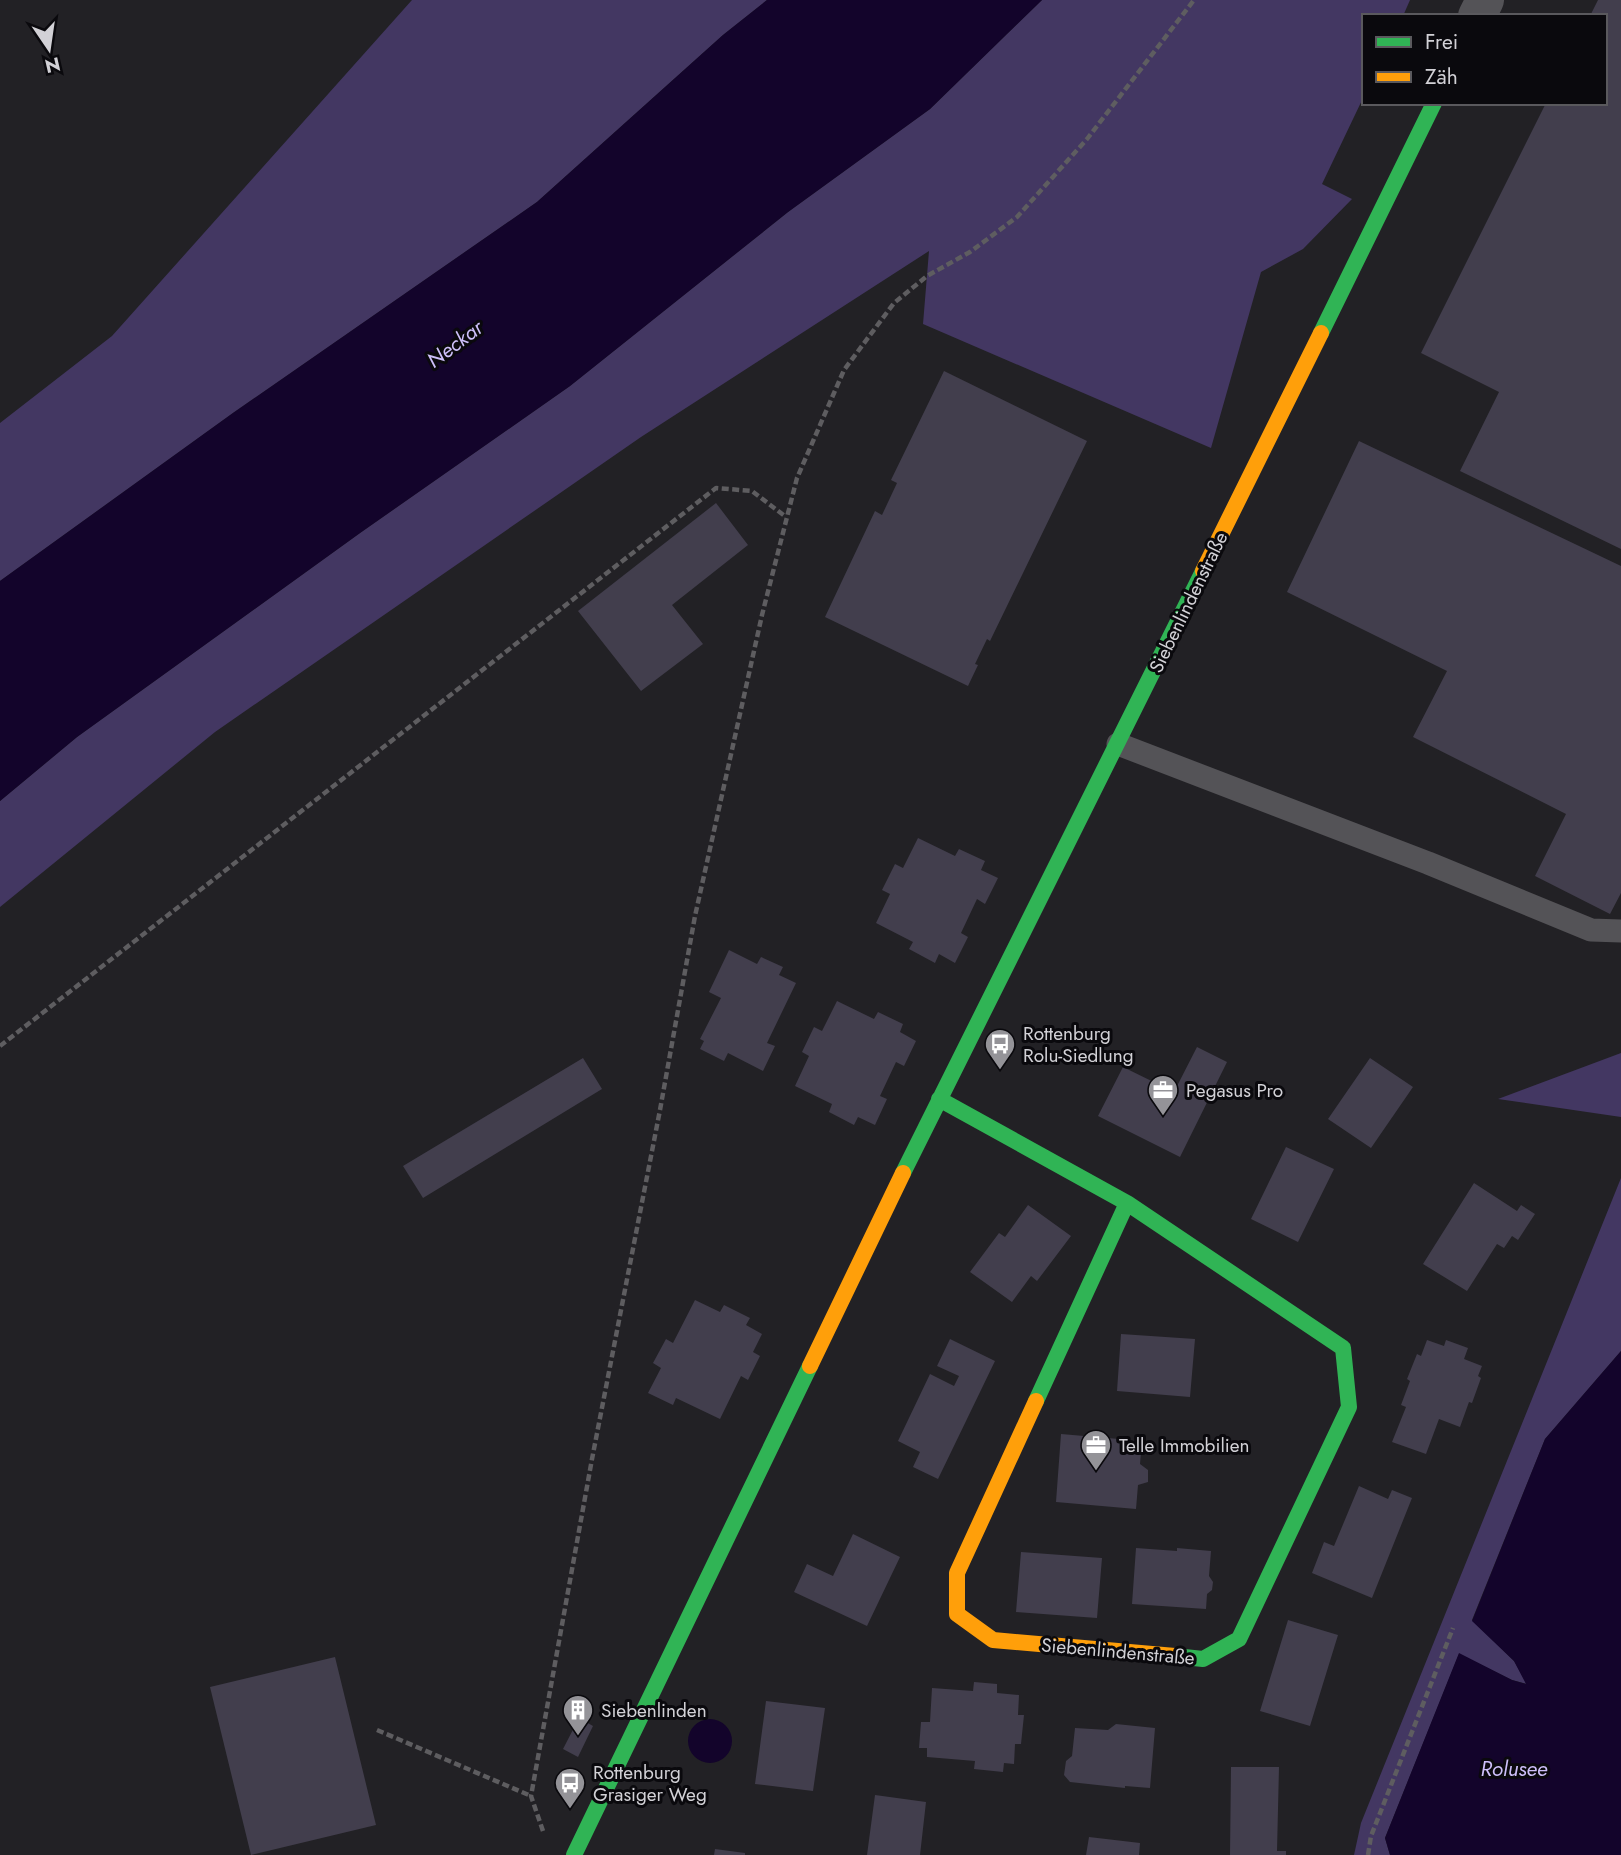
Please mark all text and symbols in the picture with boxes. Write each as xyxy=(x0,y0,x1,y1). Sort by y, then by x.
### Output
north arrow xyxy=(14,14,84,84)
legend xyxy=(1362,14,1607,105)
text: Frei xyxy=(1425,27,1458,57)
text: N xyxy=(42,50,63,80)
text: Zäh xyxy=(1425,62,1458,92)
water label: Neckar xyxy=(421,312,490,375)
street label: Siebenlindenstraße xyxy=(1143,527,1234,677)
place label: Rottenburg Rolu-Siedlung xyxy=(1023,1020,1133,1069)
bus stop icon: Rottenburg Rolu-Siedlung xyxy=(983,1027,1017,1071)
office icon: Pegasus Pro xyxy=(1146,1073,1180,1117)
place label: Pegasus Pro xyxy=(1186,1077,1283,1104)
office icon: Telle Immobilien xyxy=(1079,1428,1113,1472)
place label: Telle Immobilien xyxy=(1119,1432,1249,1459)
street label: Siebenlindenstraße xyxy=(1040,1631,1196,1672)
building icon: Siebenlinden xyxy=(561,1693,595,1737)
place label: Siebenlinden xyxy=(601,1697,707,1724)
water label: Rolusee xyxy=(1480,1754,1548,1784)
place label: Rottenburg Grasiger Weg xyxy=(593,1759,707,1808)
bus stop icon: Rottenburg Grasiger Weg xyxy=(553,1766,587,1810)

